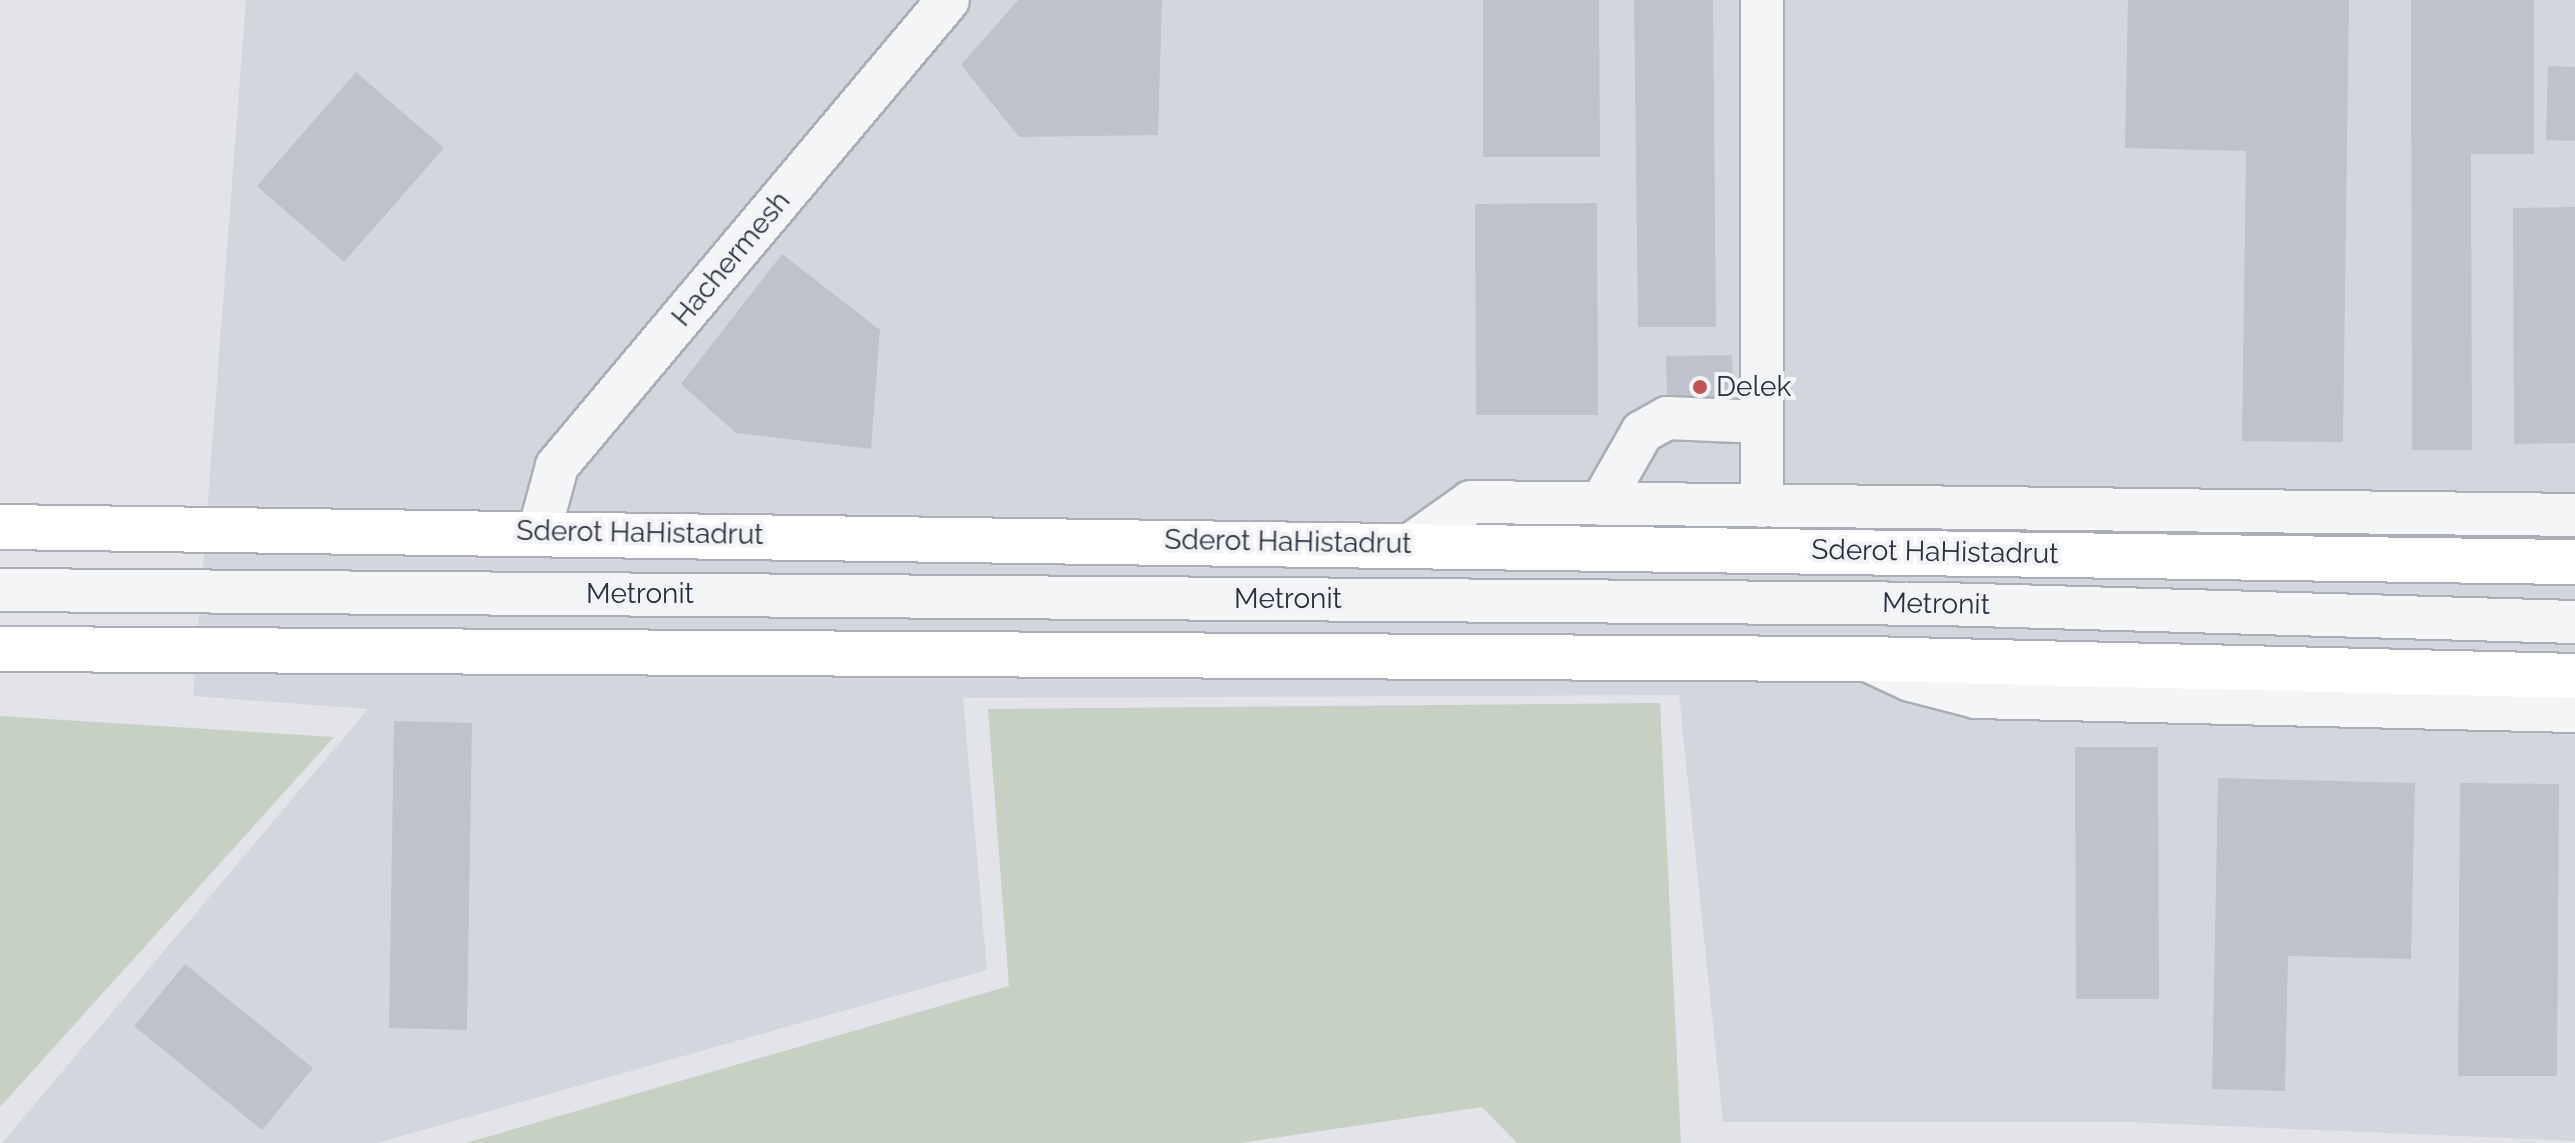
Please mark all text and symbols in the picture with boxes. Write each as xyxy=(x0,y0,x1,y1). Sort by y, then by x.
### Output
street label: Hachermesh xyxy=(665,185,797,333)
place label: Delek xyxy=(1716,370,1791,404)
marker: Delek xyxy=(1691,378,1709,396)
street label: Sderot HaHistadrut xyxy=(516,514,764,552)
street label: Sderot HaHistadrut xyxy=(1164,523,1412,561)
street label: Sderot HaHistadrut xyxy=(1811,533,2059,571)
street label: Metronit xyxy=(586,577,694,611)
street label: Metronit xyxy=(1234,582,1342,616)
street label: Metronit xyxy=(1882,586,1990,622)

